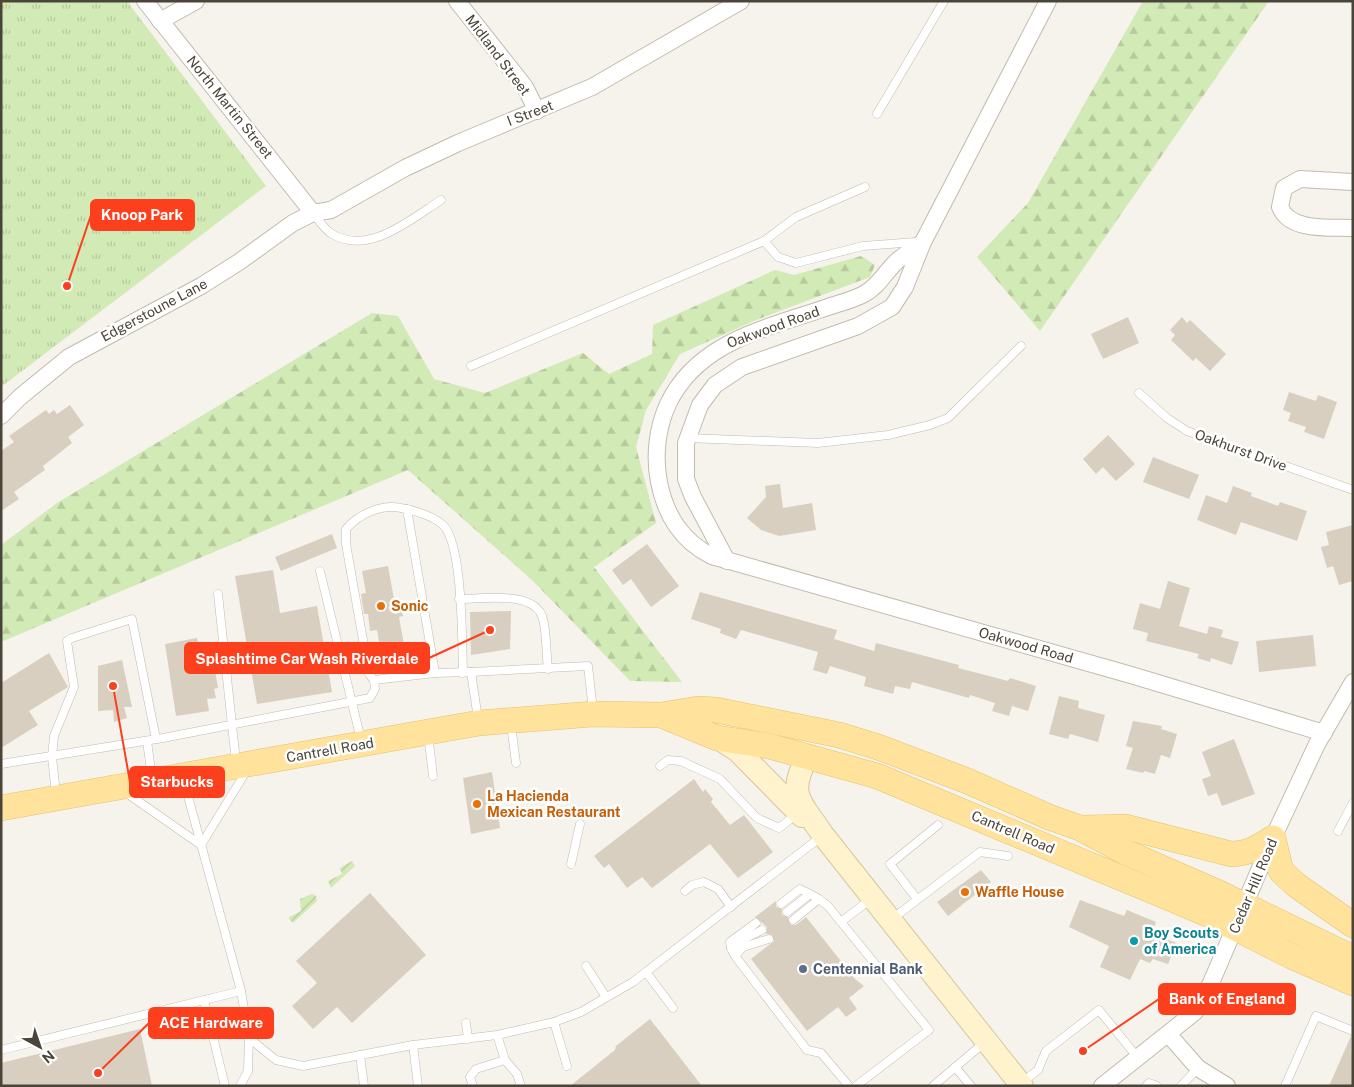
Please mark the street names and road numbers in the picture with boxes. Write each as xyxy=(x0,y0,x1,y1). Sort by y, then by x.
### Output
street label: Midland Street xyxy=(462,11,534,99)
street label: North Martin Street xyxy=(184,52,276,162)
street label: I Street xyxy=(505,97,555,129)
street label: Edgerstoune Lane xyxy=(98,275,210,345)
street label: Oakwood Road xyxy=(724,303,822,351)
street label: Oakhurst Drive xyxy=(1193,426,1289,474)
street label: Oakwood Road xyxy=(977,624,1075,666)
street label: Cantrell Road xyxy=(285,734,375,766)
street label: Cantrell Road xyxy=(969,807,1057,857)
street label: Cedar Hill Road xyxy=(1226,836,1280,936)

